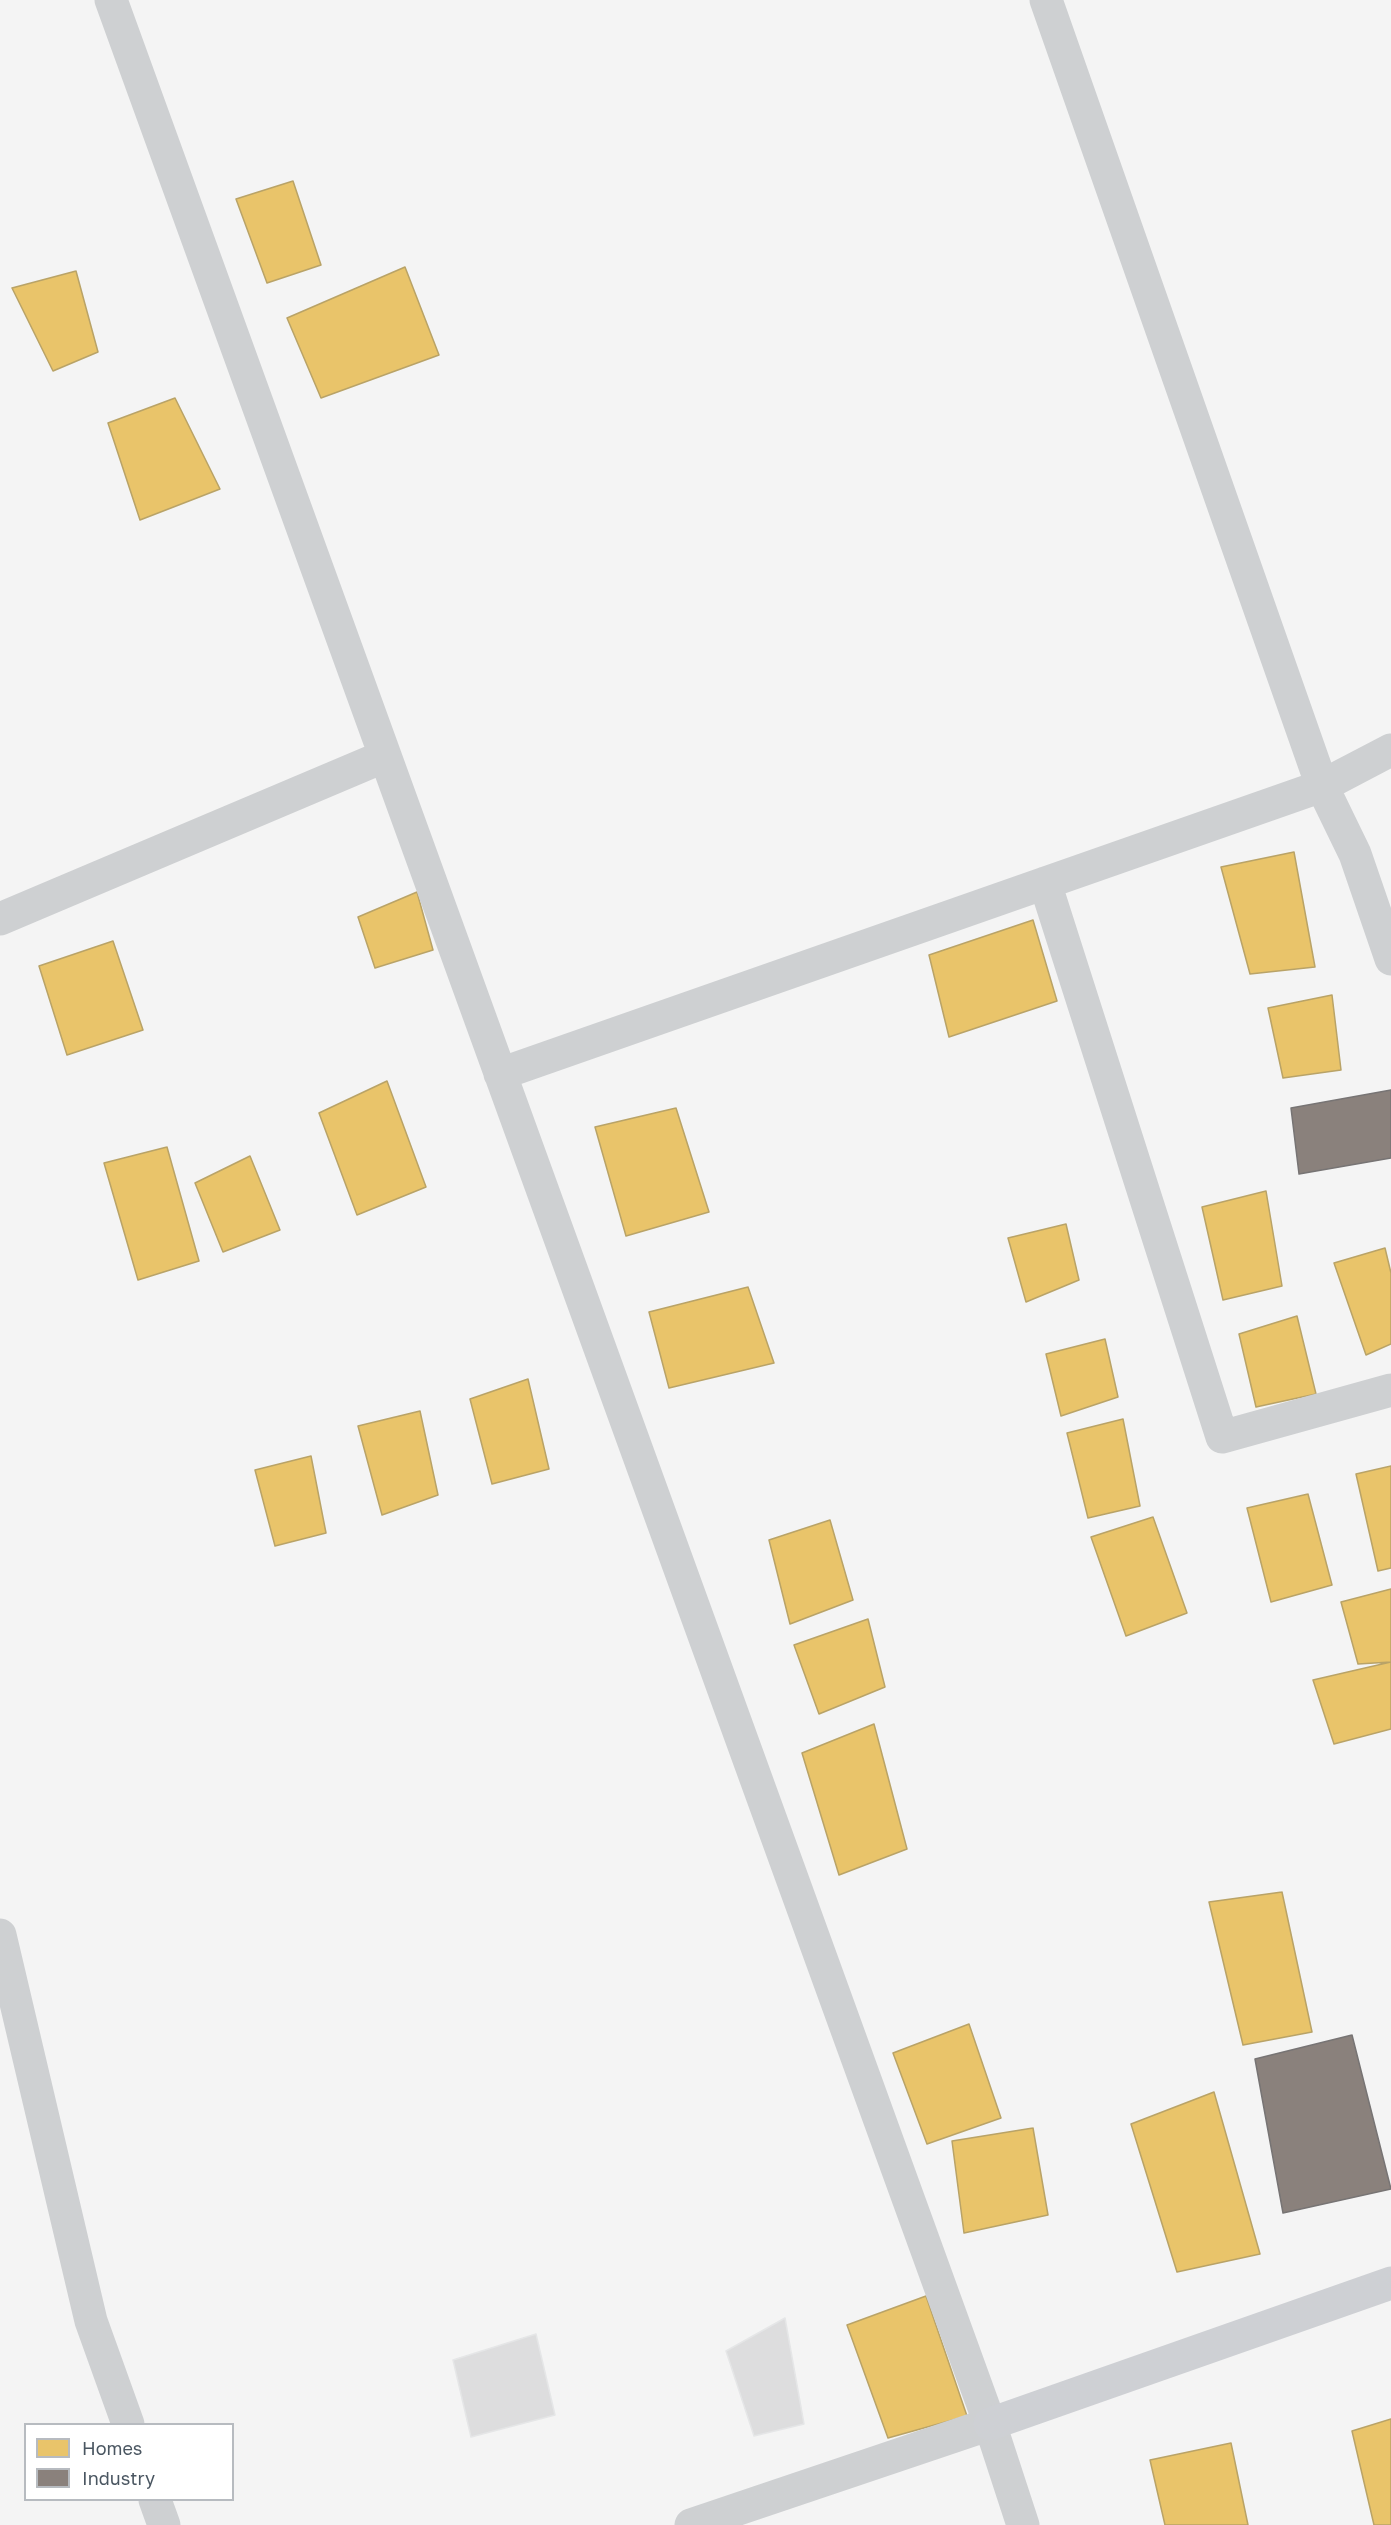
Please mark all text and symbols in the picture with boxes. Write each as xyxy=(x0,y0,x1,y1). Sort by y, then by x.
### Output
legend xyxy=(24,2423,234,2501)
text: Homes xyxy=(82,2437,142,2459)
text: Industry xyxy=(82,2467,155,2489)

